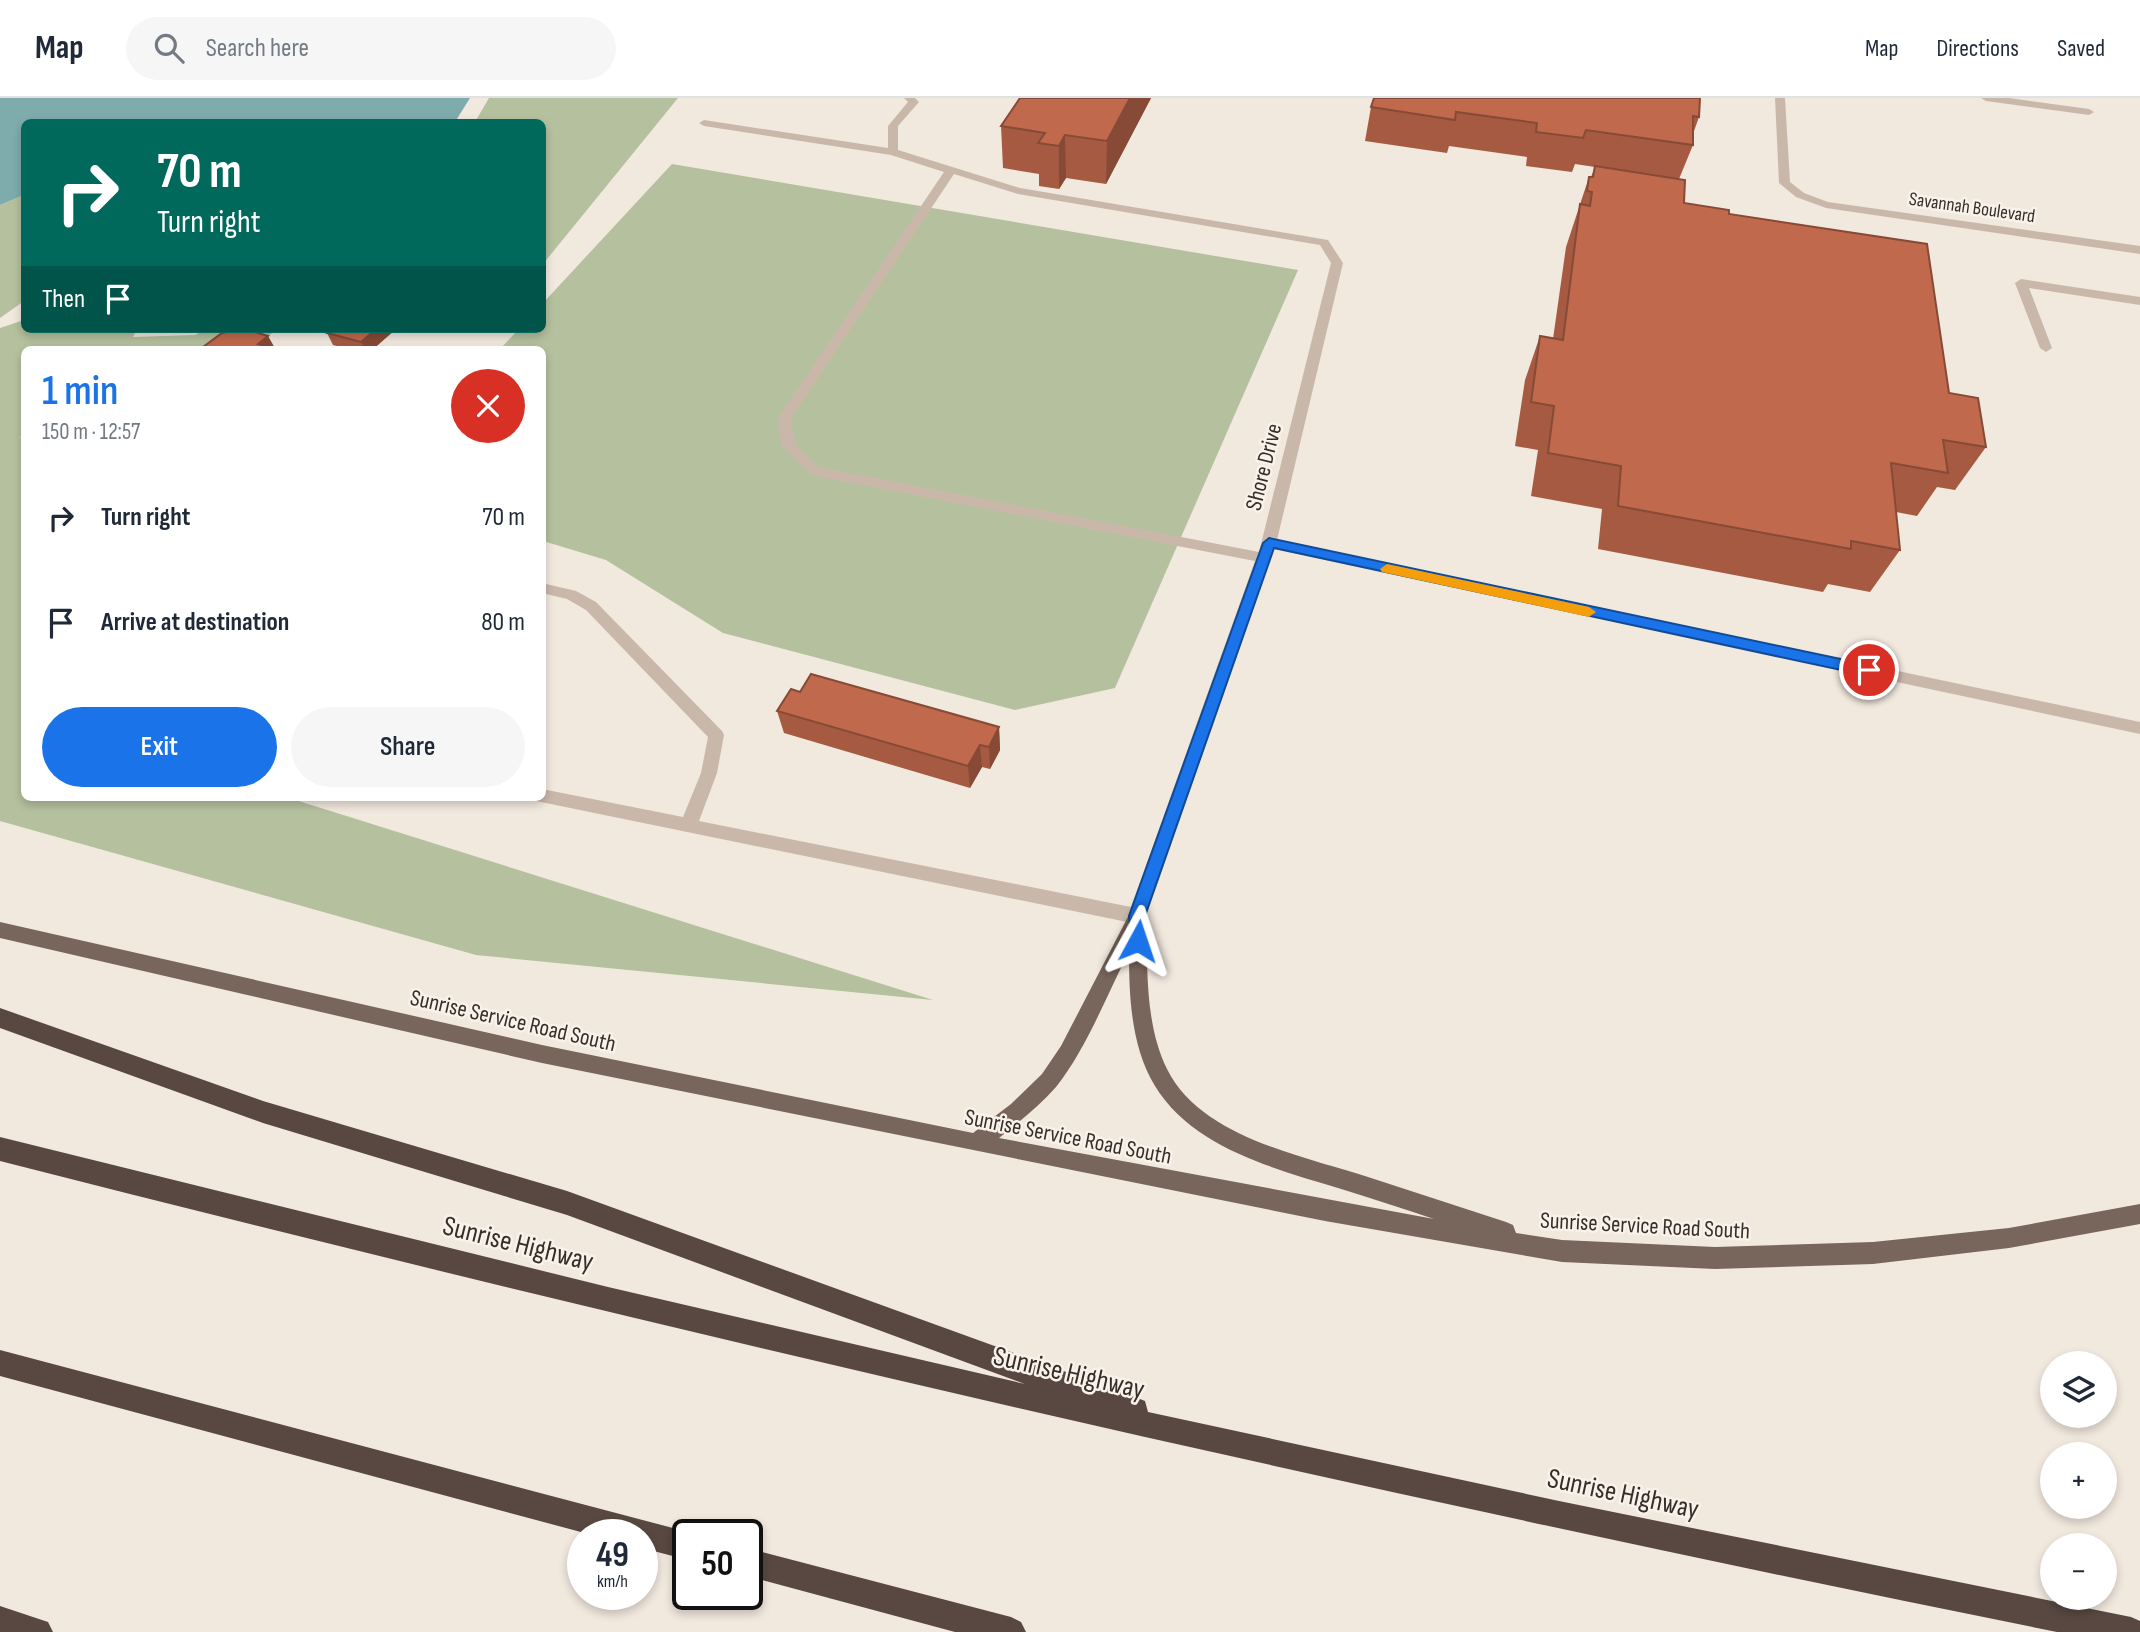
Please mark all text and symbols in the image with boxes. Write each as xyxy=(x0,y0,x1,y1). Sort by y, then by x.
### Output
search box xyxy=(126,17,616,80)
text: Map xyxy=(35,28,84,68)
icon: search xyxy=(150,29,188,67)
text: Search here xyxy=(206,33,309,64)
text: Map xyxy=(1865,34,1898,63)
text: Directions xyxy=(1936,34,2019,63)
text: Saved xyxy=(2057,34,2105,63)
text: 70 m xyxy=(157,143,242,202)
icon: right xyxy=(42,147,133,238)
street label: Savannah Boulevard xyxy=(1907,188,2037,228)
text: Turn right xyxy=(157,203,261,242)
icon: arrive xyxy=(99,280,137,318)
text: Then xyxy=(42,284,85,315)
text: 1 min xyxy=(42,366,118,417)
button: close xyxy=(451,369,525,443)
text: 150 m · 12:57 xyxy=(42,418,140,446)
street label: Shore Drive xyxy=(1240,421,1288,513)
icon: right xyxy=(42,499,80,537)
text: Turn right xyxy=(101,502,190,533)
text: 70 m xyxy=(482,502,525,533)
icon: arrive xyxy=(42,604,80,642)
text: Arrive at destination xyxy=(101,607,289,638)
text: 80 m xyxy=(481,607,525,638)
pin xyxy=(1839,640,1899,700)
icon: arrive xyxy=(1850,651,1888,689)
button: Exit xyxy=(42,707,277,787)
button: Share xyxy=(291,707,525,787)
position arrow xyxy=(1101,904,1175,978)
street label: Sunrise Service Road South xyxy=(407,984,619,1058)
street label: Sunrise Service Road South xyxy=(962,1103,1174,1171)
street label: Sunrise Service Road South xyxy=(1539,1207,1751,1245)
street label: Sunrise Highway xyxy=(439,1209,597,1279)
street label: Sunrise Highway xyxy=(990,1340,1148,1406)
map controls xyxy=(2040,1351,2117,1610)
button: layers xyxy=(2040,1351,2117,1428)
button: + xyxy=(2040,1442,2117,1519)
street label: Sunrise Highway xyxy=(1544,1462,1702,1526)
speed limit sign: 50 xyxy=(672,1519,763,1610)
button: − xyxy=(2040,1533,2117,1610)
text: 49 xyxy=(596,1534,629,1577)
text: km/h xyxy=(597,1571,628,1592)

